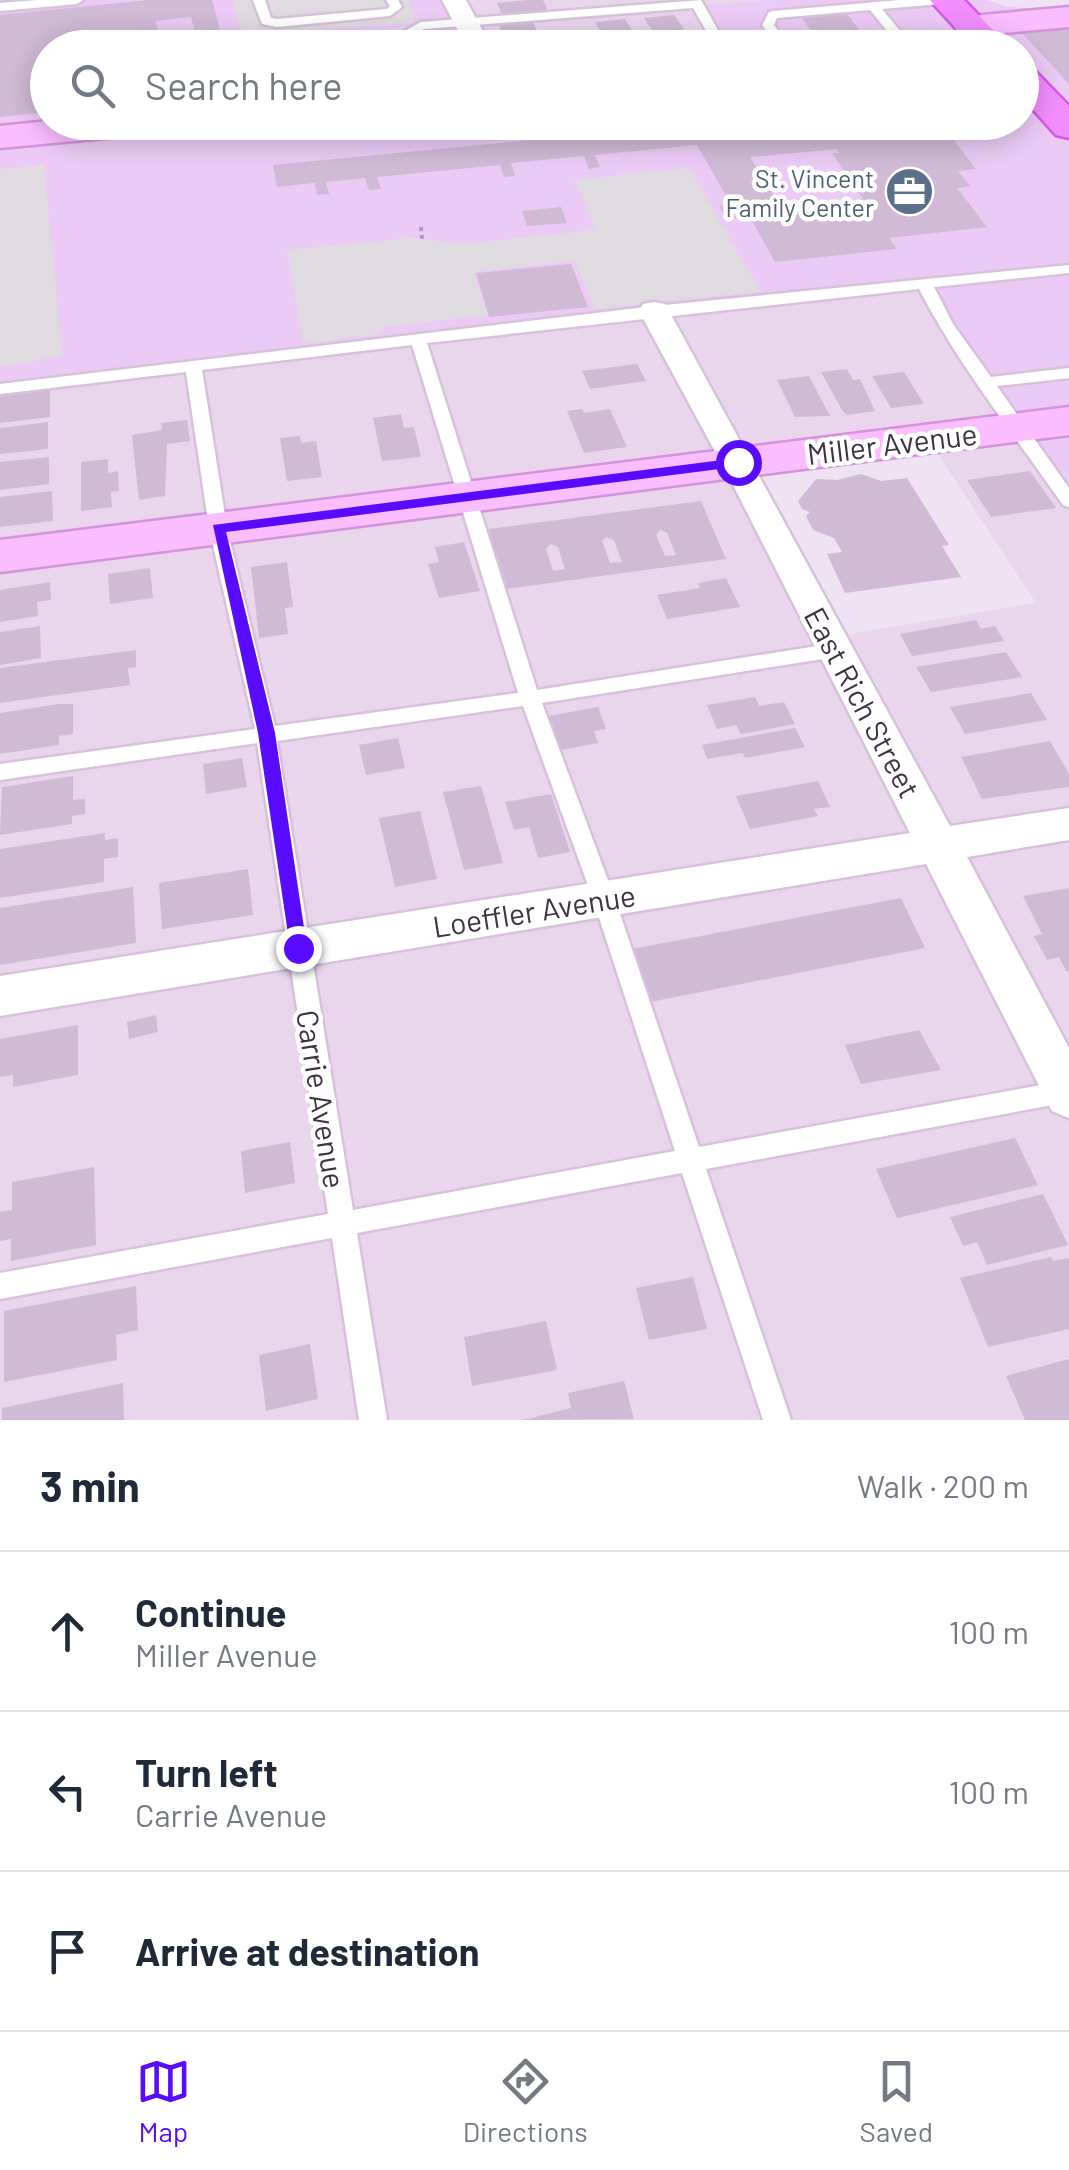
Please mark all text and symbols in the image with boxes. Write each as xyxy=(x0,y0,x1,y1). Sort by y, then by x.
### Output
search box xyxy=(30,30,1039,140)
icon: search xyxy=(65,58,120,113)
text: Search here xyxy=(145,62,343,108)
place label: St. Vincent Family Center xyxy=(725,163,874,222)
office icon: St. Vincent Family Center xyxy=(883,166,935,218)
street label: Miller Avenue xyxy=(805,415,979,471)
route start xyxy=(716,440,762,486)
street label: East Rich Street xyxy=(798,601,928,803)
street label: Loeffler Avenue xyxy=(430,876,638,944)
route end xyxy=(276,926,322,972)
street label: Carrie Avenue xyxy=(290,1007,354,1191)
text: 3 min xyxy=(40,1460,140,1510)
text: Walk · 200 m xyxy=(857,1466,1029,1504)
text: Continue xyxy=(135,1589,286,1635)
icon: ahead xyxy=(40,1604,95,1659)
text: 100 m xyxy=(949,1612,1029,1650)
text: Miller Avenue xyxy=(135,1635,318,1673)
text: Turn left xyxy=(135,1749,278,1795)
icon: left xyxy=(40,1764,95,1819)
text: 100 m xyxy=(949,1772,1029,1810)
text: Carrie Avenue xyxy=(135,1795,327,1833)
icon: arrive xyxy=(40,1924,95,1979)
text: Arrive at destination xyxy=(135,1928,480,1974)
tab: Map xyxy=(136,2054,191,2148)
tab: Directions xyxy=(463,2054,588,2148)
tab: Saved xyxy=(860,2054,933,2148)

